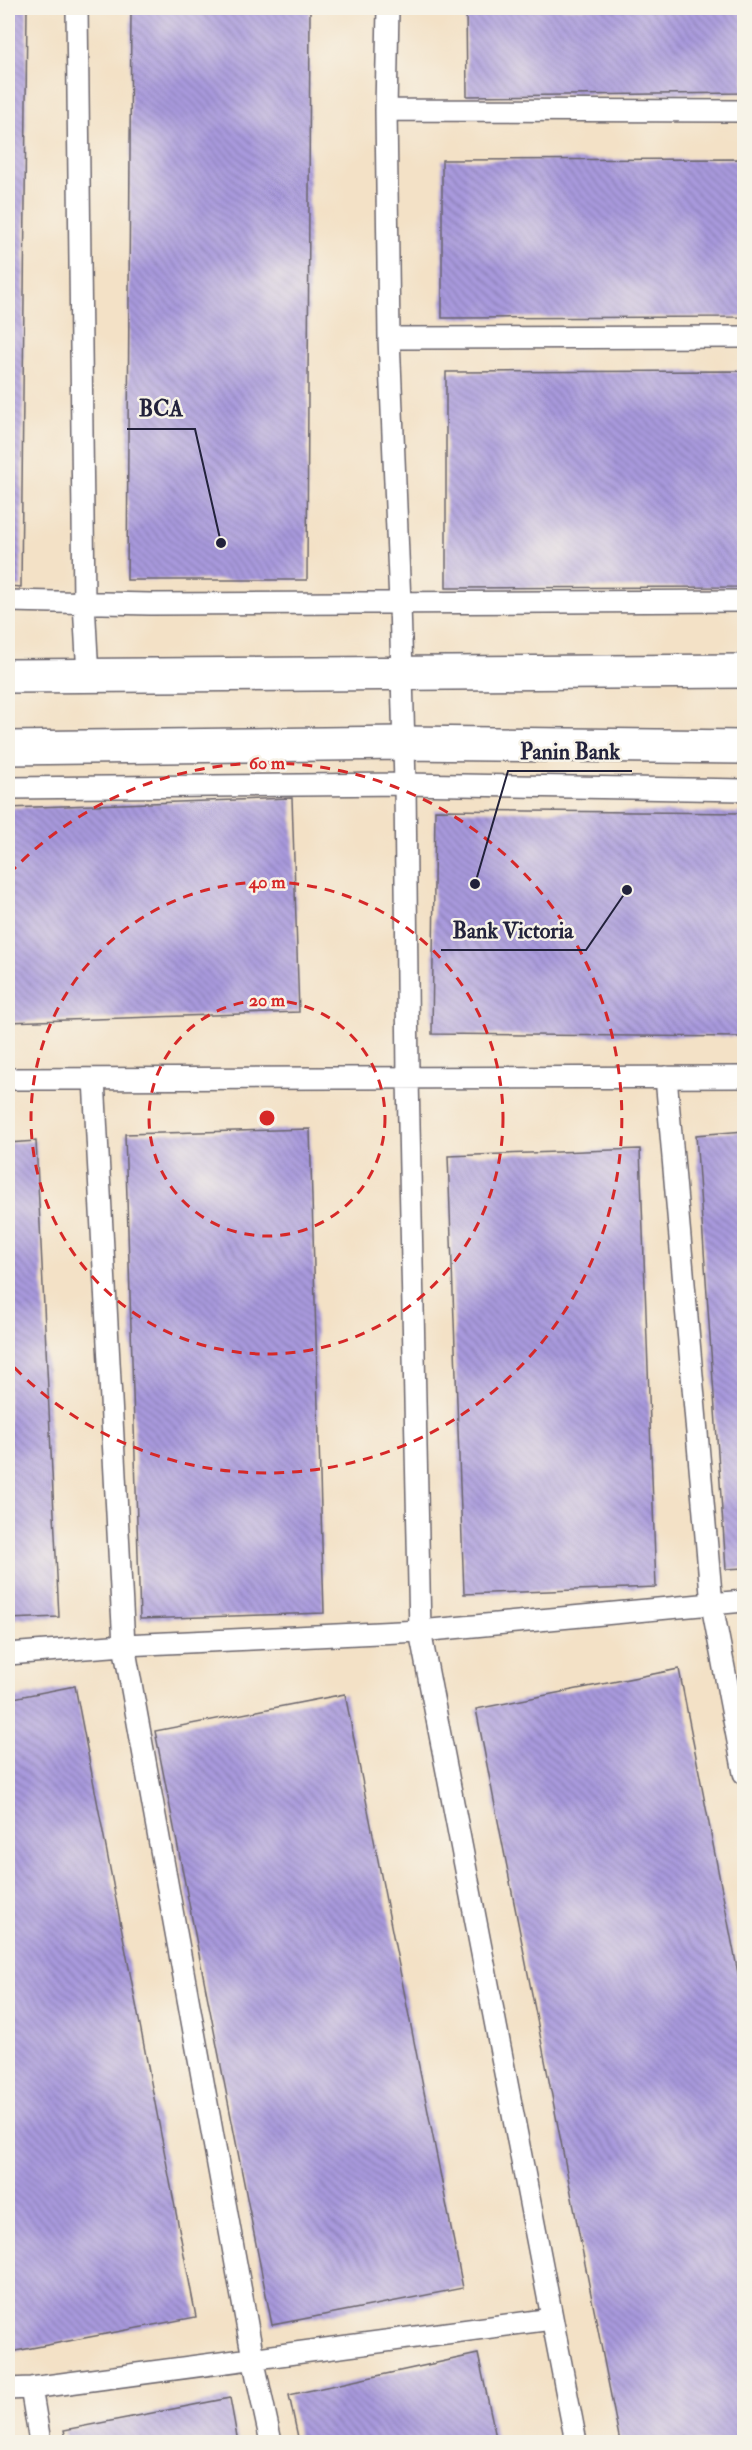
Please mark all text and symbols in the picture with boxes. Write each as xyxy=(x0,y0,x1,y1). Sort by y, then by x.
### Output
callout: BCA xyxy=(127,389,195,429)
text: BCA xyxy=(139,395,184,423)
callout: Panin Bank xyxy=(508,731,632,771)
text: Panin Bank xyxy=(520,738,620,766)
text: 60 m xyxy=(249,752,286,775)
text: 40 m xyxy=(248,871,286,894)
callout: Bank Victoria xyxy=(441,910,586,950)
text: Bank Victoria xyxy=(453,917,574,945)
text: 20 m xyxy=(249,989,286,1012)
centre of rings xyxy=(257,1108,277,1128)

